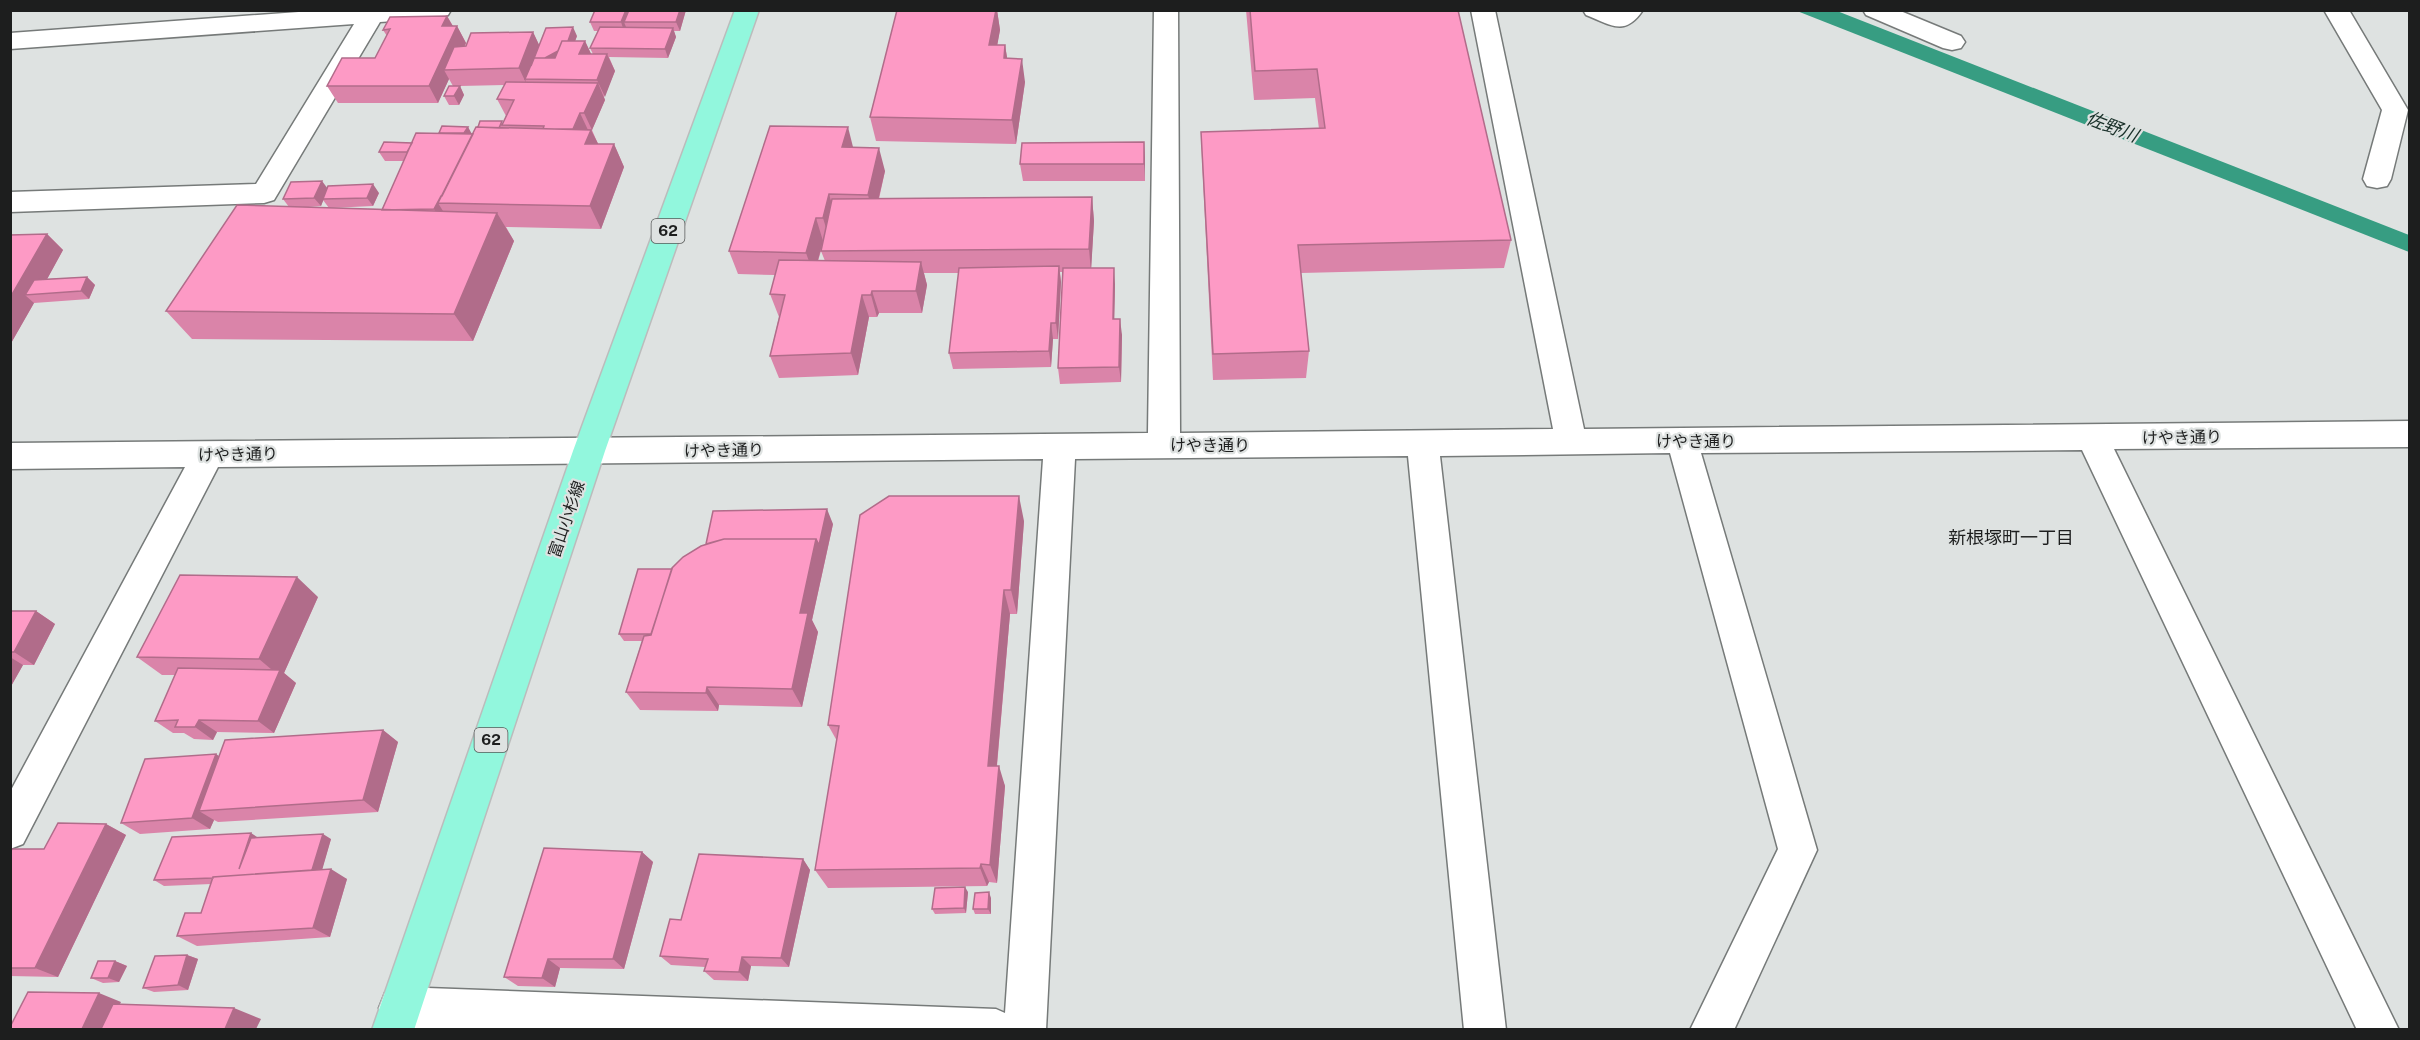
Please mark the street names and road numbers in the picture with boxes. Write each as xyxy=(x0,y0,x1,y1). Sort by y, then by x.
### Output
road number: 62 xyxy=(652,219,684,243)
street label: けやき通り xyxy=(2142,427,2222,448)
street label: けやき通り xyxy=(1656,432,1736,451)
street label: けやき通り xyxy=(1170,436,1250,455)
street label: けやき通り xyxy=(684,440,764,461)
street label: けやき通り xyxy=(198,444,278,465)
street label: 富山小杉線 xyxy=(544,478,588,560)
road number: 62 xyxy=(474,728,508,752)

